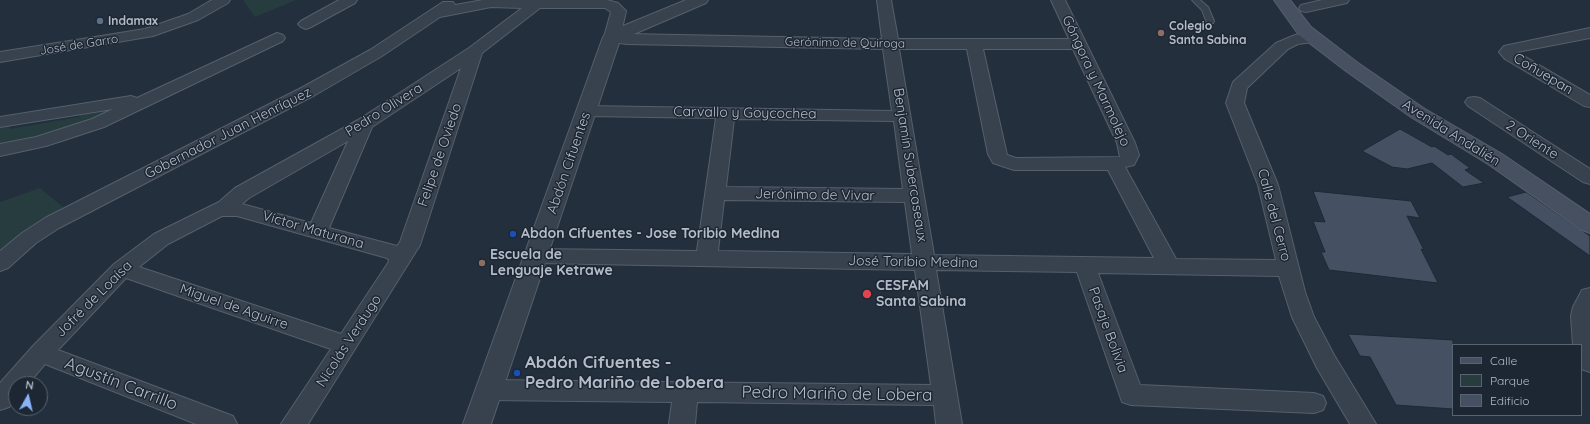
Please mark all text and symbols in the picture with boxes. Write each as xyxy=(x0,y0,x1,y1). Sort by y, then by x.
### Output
street label: Góngora y Marmolejo xyxy=(1058,13,1134,149)
place label: Indamax xyxy=(108,14,158,28)
marker: Indamax xyxy=(95,16,105,26)
place label: Colegio Santa Sabina xyxy=(1169,19,1246,47)
marker: Colegio Santa Sabina xyxy=(1156,28,1166,38)
street label: José de Garro xyxy=(39,32,119,58)
street label: Gerónimo de Quiroga xyxy=(785,35,905,51)
street label: Coñuepan xyxy=(1510,50,1576,98)
street label: Pedro Olivera xyxy=(342,80,426,140)
street label: Gobernador Juan Henríquez xyxy=(142,84,314,182)
street label: Benjamín Subercaseaux xyxy=(890,87,930,243)
street label: Avenida Andalién xyxy=(1399,96,1503,170)
street label: Felipe de Oviedo xyxy=(414,101,466,209)
street label: Carvallo y Goycochea xyxy=(673,103,817,123)
street label: Abdón Cifuentes xyxy=(544,110,594,216)
street label: 2 Oriente xyxy=(1503,117,1561,163)
street label: Calle del Cerro xyxy=(1254,167,1294,263)
street label: Jerónimo de Vivar xyxy=(755,186,875,204)
street label: Víctor Maturana xyxy=(260,207,366,253)
place label: Abdon Cifuentes - Jose Toribio Medina xyxy=(521,226,780,242)
marker: Abdon Cifuentes - Jose Toribio Medina xyxy=(508,229,518,239)
place label: Escuela de Lenguaje Ketrawe xyxy=(490,247,613,280)
street label: José Toribio Medina xyxy=(848,252,978,272)
street label: Jofré de Loaísa xyxy=(52,257,136,341)
marker: Escuela de Lenguaje Ketrawe xyxy=(477,258,487,268)
place label: CESFAM Santa Sabina xyxy=(876,278,966,310)
street label: Miguel de Aguirre xyxy=(178,281,290,333)
street label: Pasaje Bolivia xyxy=(1085,285,1131,375)
marker: CESFAM Santa Sabina xyxy=(861,288,873,300)
street label: Nicolás Verdugo xyxy=(313,292,385,390)
legend xyxy=(1452,344,1582,416)
street label: Agustín Carrillo xyxy=(62,353,180,415)
place label: Abdón Cifuentes - Pedro Mariño de Lobera xyxy=(525,353,724,393)
text: Calle xyxy=(1490,353,1517,368)
marker: Abdón Cifuentes - Pedro Mariño de Lobera xyxy=(512,368,522,378)
text: Parque xyxy=(1490,373,1530,388)
north arrow xyxy=(8,376,48,416)
text: N xyxy=(25,378,35,393)
street label: Pedro Mariño de Lobera xyxy=(742,382,932,406)
text: Edificio xyxy=(1490,393,1530,408)

